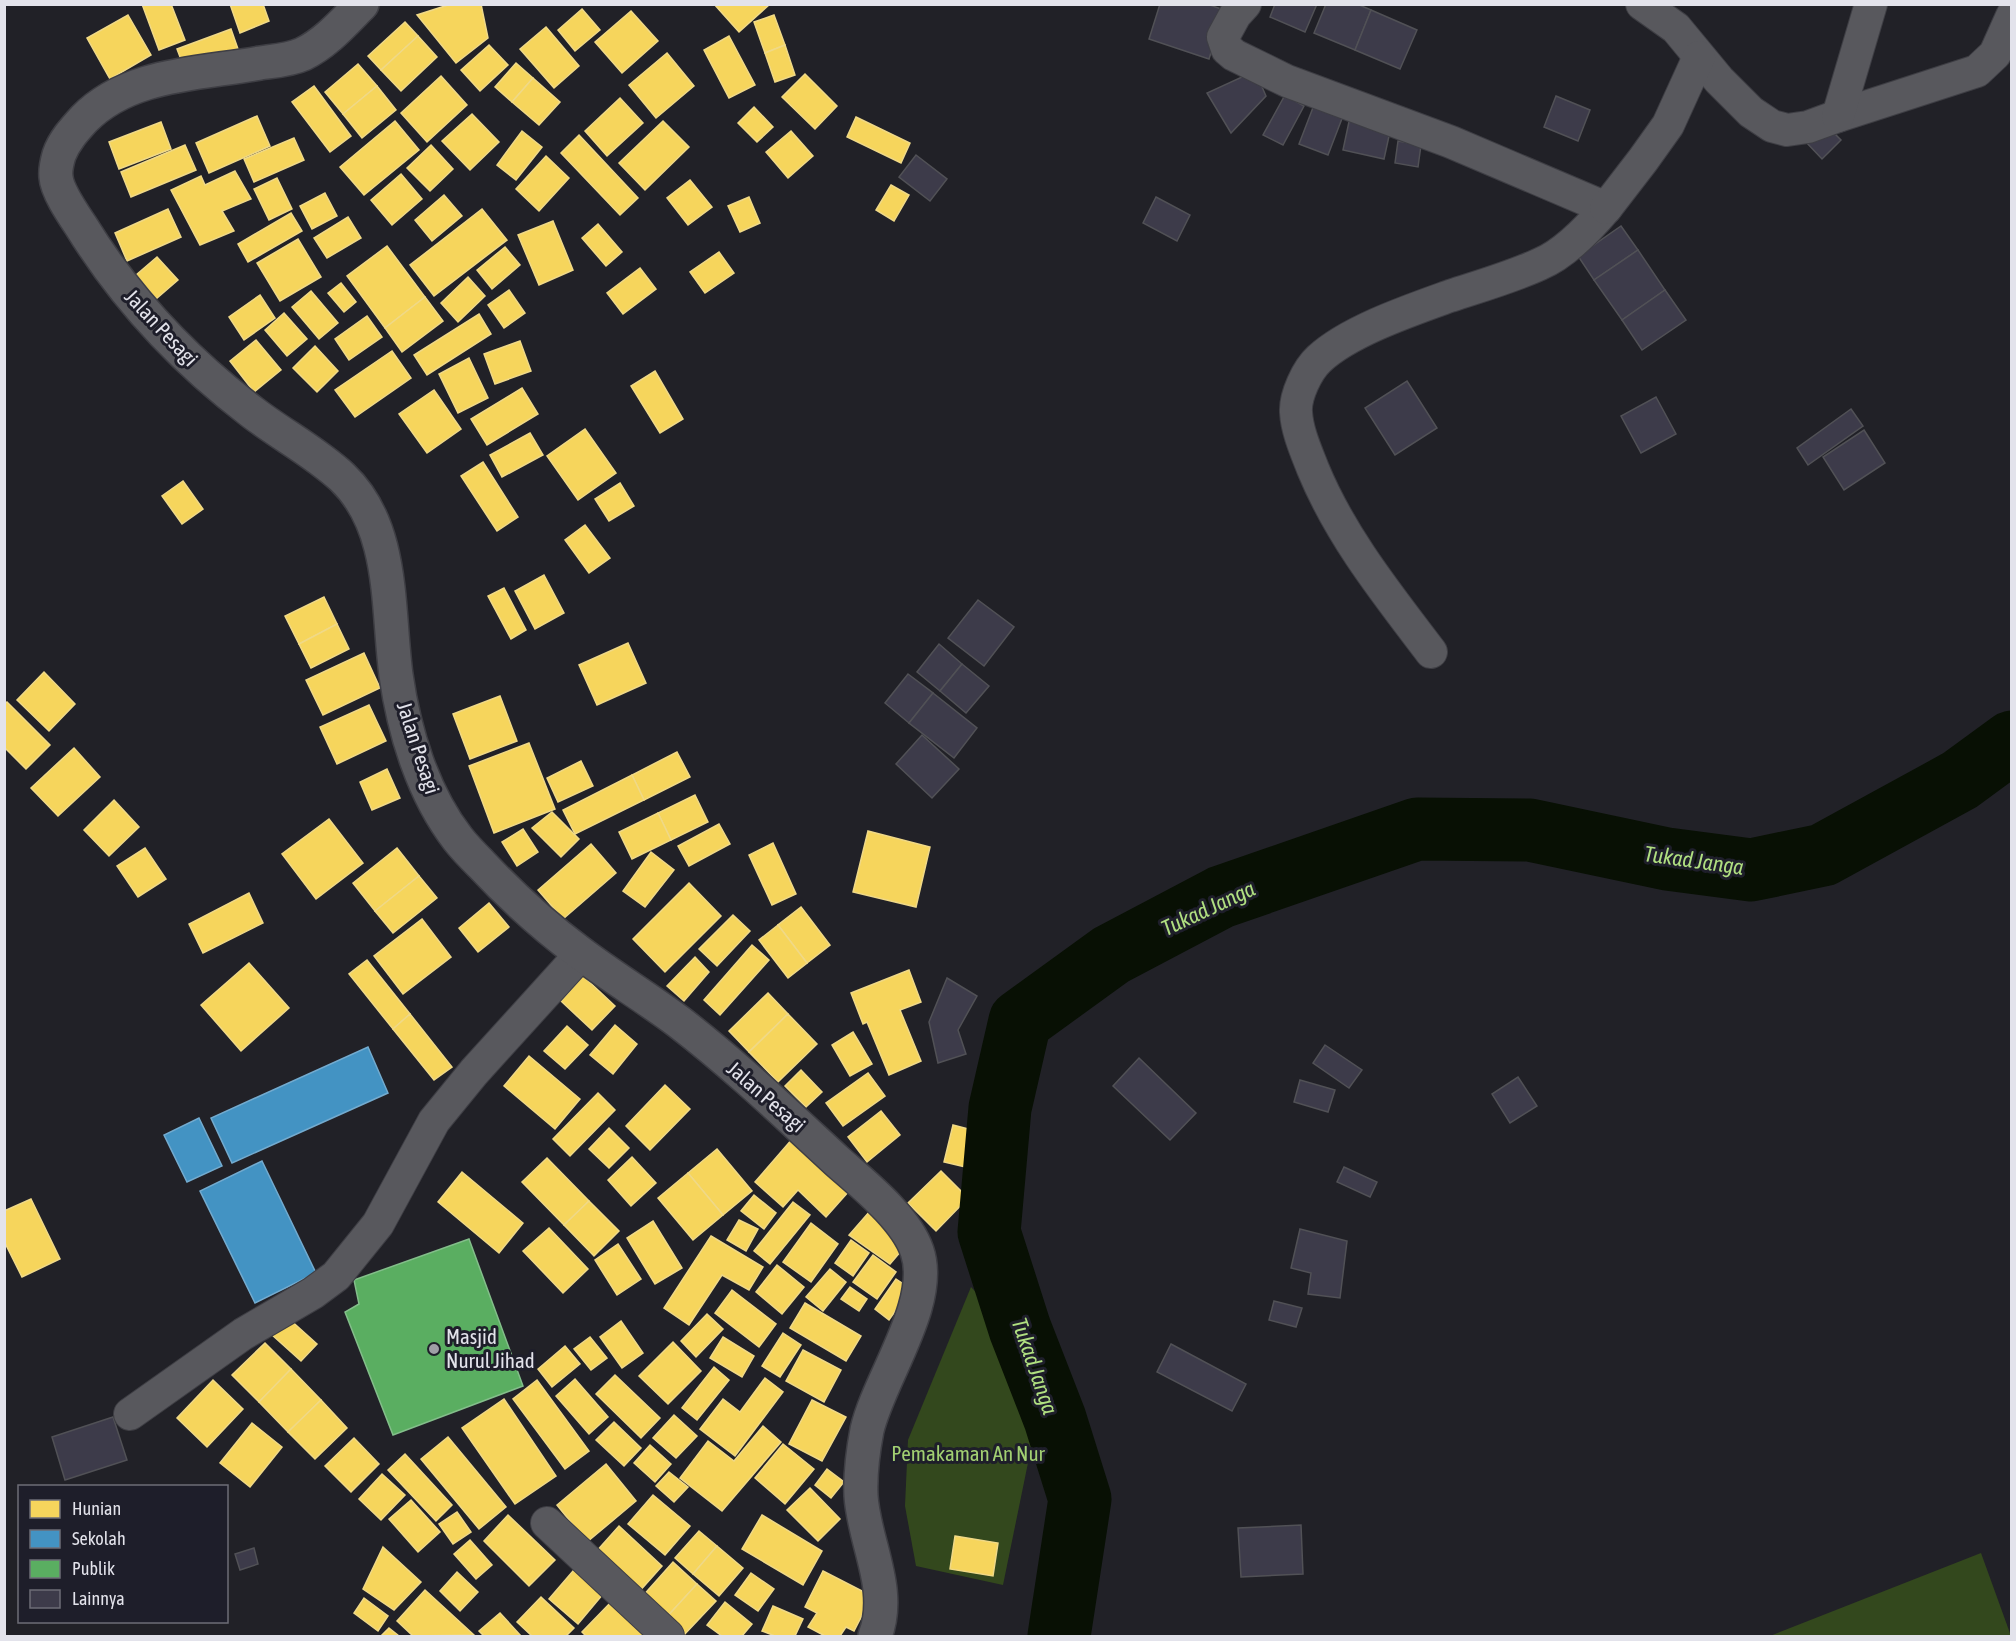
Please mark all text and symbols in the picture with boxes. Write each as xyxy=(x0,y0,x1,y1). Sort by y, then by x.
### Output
street label: Jalan Pesagi xyxy=(120,284,203,370)
street label: Jalan Pesagi xyxy=(393,699,445,797)
water label: Tukad Janga xyxy=(1643,840,1745,880)
water label: Tukad Janga xyxy=(1157,875,1259,941)
street label: Jalan Pesagi xyxy=(723,1056,811,1137)
water label: Tukad Janga xyxy=(1006,1314,1064,1418)
place label: Masjid Nurul Jihad xyxy=(446,1324,535,1372)
marker: Masjid Nurul Jihad xyxy=(427,1342,441,1356)
park label: Pemakaman An Nur xyxy=(891,1441,1046,1465)
legend xyxy=(18,1485,228,1623)
text: Hunian xyxy=(72,1498,121,1519)
text: Sekolah xyxy=(72,1528,126,1549)
text: Publik xyxy=(72,1558,115,1579)
text: Lainnya xyxy=(72,1588,125,1609)

